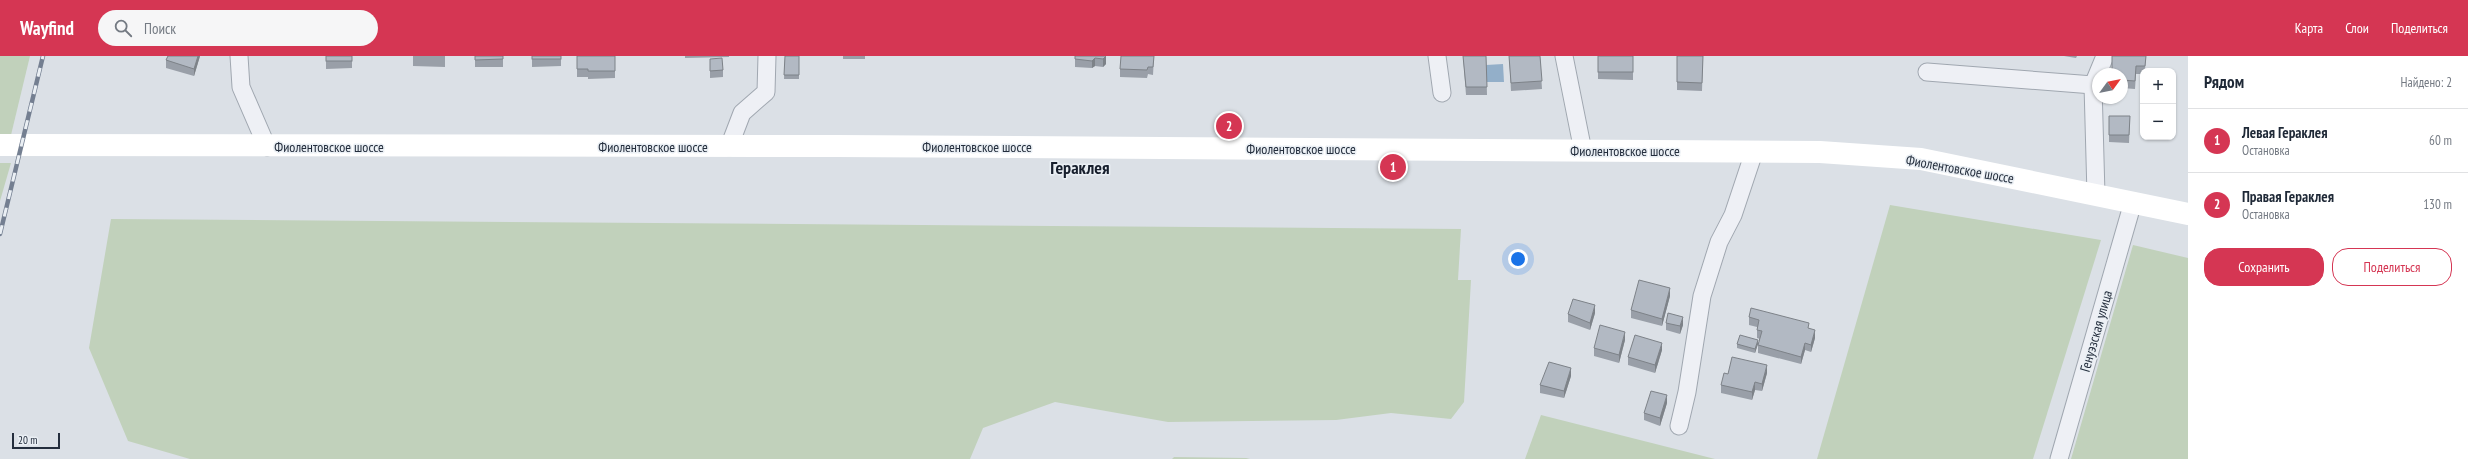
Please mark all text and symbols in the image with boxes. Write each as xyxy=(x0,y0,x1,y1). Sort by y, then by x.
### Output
search box xyxy=(98,10,378,46)
text: Wayfind xyxy=(20,16,74,40)
icon: search xyxy=(112,17,134,39)
text: Поиск xyxy=(144,19,176,38)
text: Карта xyxy=(2295,19,2323,37)
text: Слои xyxy=(2345,19,2369,37)
text: Поделиться xyxy=(2391,19,2448,37)
north arrow xyxy=(2092,68,2128,104)
map controls xyxy=(2140,68,2176,140)
button: + xyxy=(2140,68,2176,104)
text: Рядом xyxy=(2204,71,2244,93)
text: Найдено: 2 xyxy=(2401,74,2452,91)
button: − xyxy=(2140,104,2176,140)
pin: 2 xyxy=(1216,111,1242,141)
text: Левая Гераклея xyxy=(2242,123,2327,142)
text: 1 xyxy=(2214,132,2220,149)
text: 60 m xyxy=(2429,132,2452,149)
street label: Фиолентовское шоссе xyxy=(274,138,384,156)
street label: Фиолентовское шоссе xyxy=(598,138,708,156)
street label: Фиолентовское шоссе xyxy=(922,138,1032,156)
street label: Фиолентовское шоссе xyxy=(1246,140,1356,158)
street label: Фиолентовское шоссе xyxy=(1570,142,1680,160)
text: Остановка xyxy=(2242,142,2290,159)
street label: Фиолентовское шоссе xyxy=(1905,151,2016,187)
pin: 1 xyxy=(1380,152,1406,182)
district label: Гераклея xyxy=(1050,156,1110,179)
text: Правая Гераклея xyxy=(2242,187,2334,206)
text: 2 xyxy=(2214,196,2220,213)
text: 130 m xyxy=(2423,196,2452,213)
text: Остановка xyxy=(2242,206,2290,223)
button: Сохранить xyxy=(2204,248,2324,286)
button: Поделиться xyxy=(2332,248,2452,286)
your location xyxy=(1508,249,1528,269)
street label: Генуэзская улица xyxy=(2076,288,2116,374)
scale bar xyxy=(12,431,60,450)
text: 20 m xyxy=(18,433,37,447)

